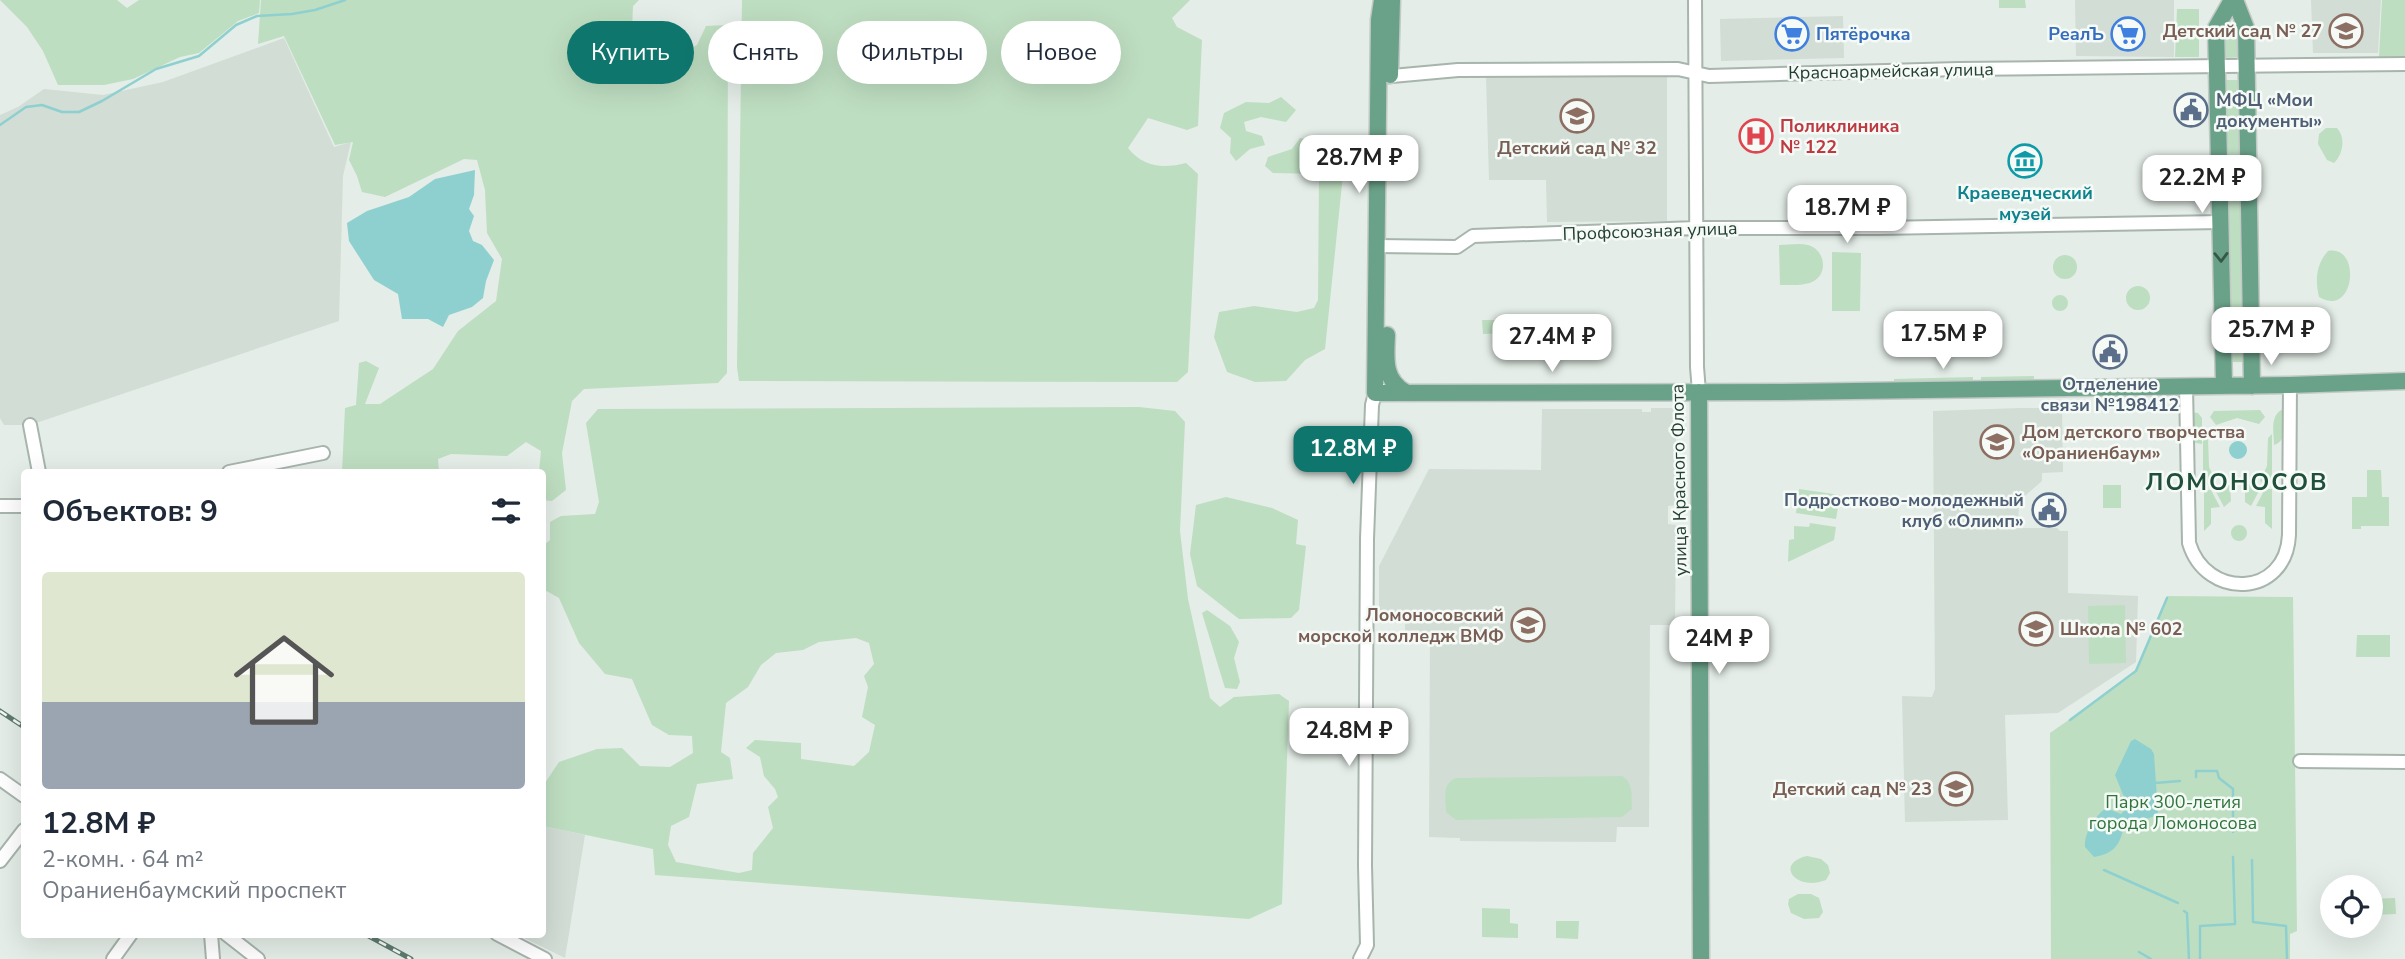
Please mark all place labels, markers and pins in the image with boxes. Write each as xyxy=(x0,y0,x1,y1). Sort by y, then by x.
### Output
school or university icon: Детский сад № 27 xyxy=(2327,12,2365,50)
supermarket icon: Пятёрочка xyxy=(1773,15,1811,53)
supermarket icon: РеалЪ xyxy=(2109,15,2147,53)
place label: Детский сад № 27 xyxy=(2163,19,2322,43)
place label: Пятёрочка xyxy=(1816,22,1911,46)
place label: РеалЪ xyxy=(2048,22,2104,46)
place label: МФЦ «Мои документы» xyxy=(2216,88,2322,133)
public building icon: МФЦ «Мои документы» xyxy=(2172,91,2210,129)
school or university icon: Детский сад № 32 xyxy=(1558,97,1596,135)
place label: Поликлиника № 122 xyxy=(1780,114,1900,159)
hospital icon: Поликлиника № 122 xyxy=(1737,117,1775,155)
pin: 28.7M ₽ xyxy=(1294,136,1424,195)
place label: Детский сад № 32 xyxy=(1497,136,1657,160)
museum icon: Краеведческий музей xyxy=(2006,142,2044,180)
pin: 22.2M ₽ xyxy=(2137,156,2267,215)
place label: Краеведческий музей xyxy=(1957,181,2093,226)
pin: 18.7M ₽ xyxy=(1782,186,1912,245)
pin: 25.7M ₽ xyxy=(2206,308,2336,367)
pin: 17.5M ₽ xyxy=(1878,312,2008,371)
pin: 27.4M ₽ xyxy=(1487,314,1617,374)
public building icon: Отделение связи №198412 xyxy=(2091,333,2129,371)
place label: Отделение связи №198412 xyxy=(2041,372,2179,417)
place label: Дом детского творчества «Ораниенбаум» xyxy=(2022,420,2245,465)
school or university icon: Дом детского творчества «Ораниенбаум» xyxy=(1978,423,2016,461)
pin: 12.8M ₽ xyxy=(1288,426,1418,486)
place label: Подростково-молодежный клуб «Олимп» xyxy=(1784,488,2024,533)
public building icon: Подростково-молодежный клуб «Олимп» xyxy=(2030,491,2068,529)
place label: Ломоносовский морской колледж ВМФ xyxy=(1298,603,1504,648)
school or university icon: Ломоносовский морской колледж ВМФ xyxy=(1509,606,1547,644)
school or university icon: Школа № 602 xyxy=(2017,610,2055,648)
pin: 24M ₽ xyxy=(1670,616,1768,676)
place label: Школа № 602 xyxy=(2060,617,2183,641)
pin: 24.8M ₽ xyxy=(1284,708,1414,768)
school or university icon: Детский сад № 23 xyxy=(1937,770,1975,808)
place label: Детский сад № 23 xyxy=(1773,777,1932,801)

